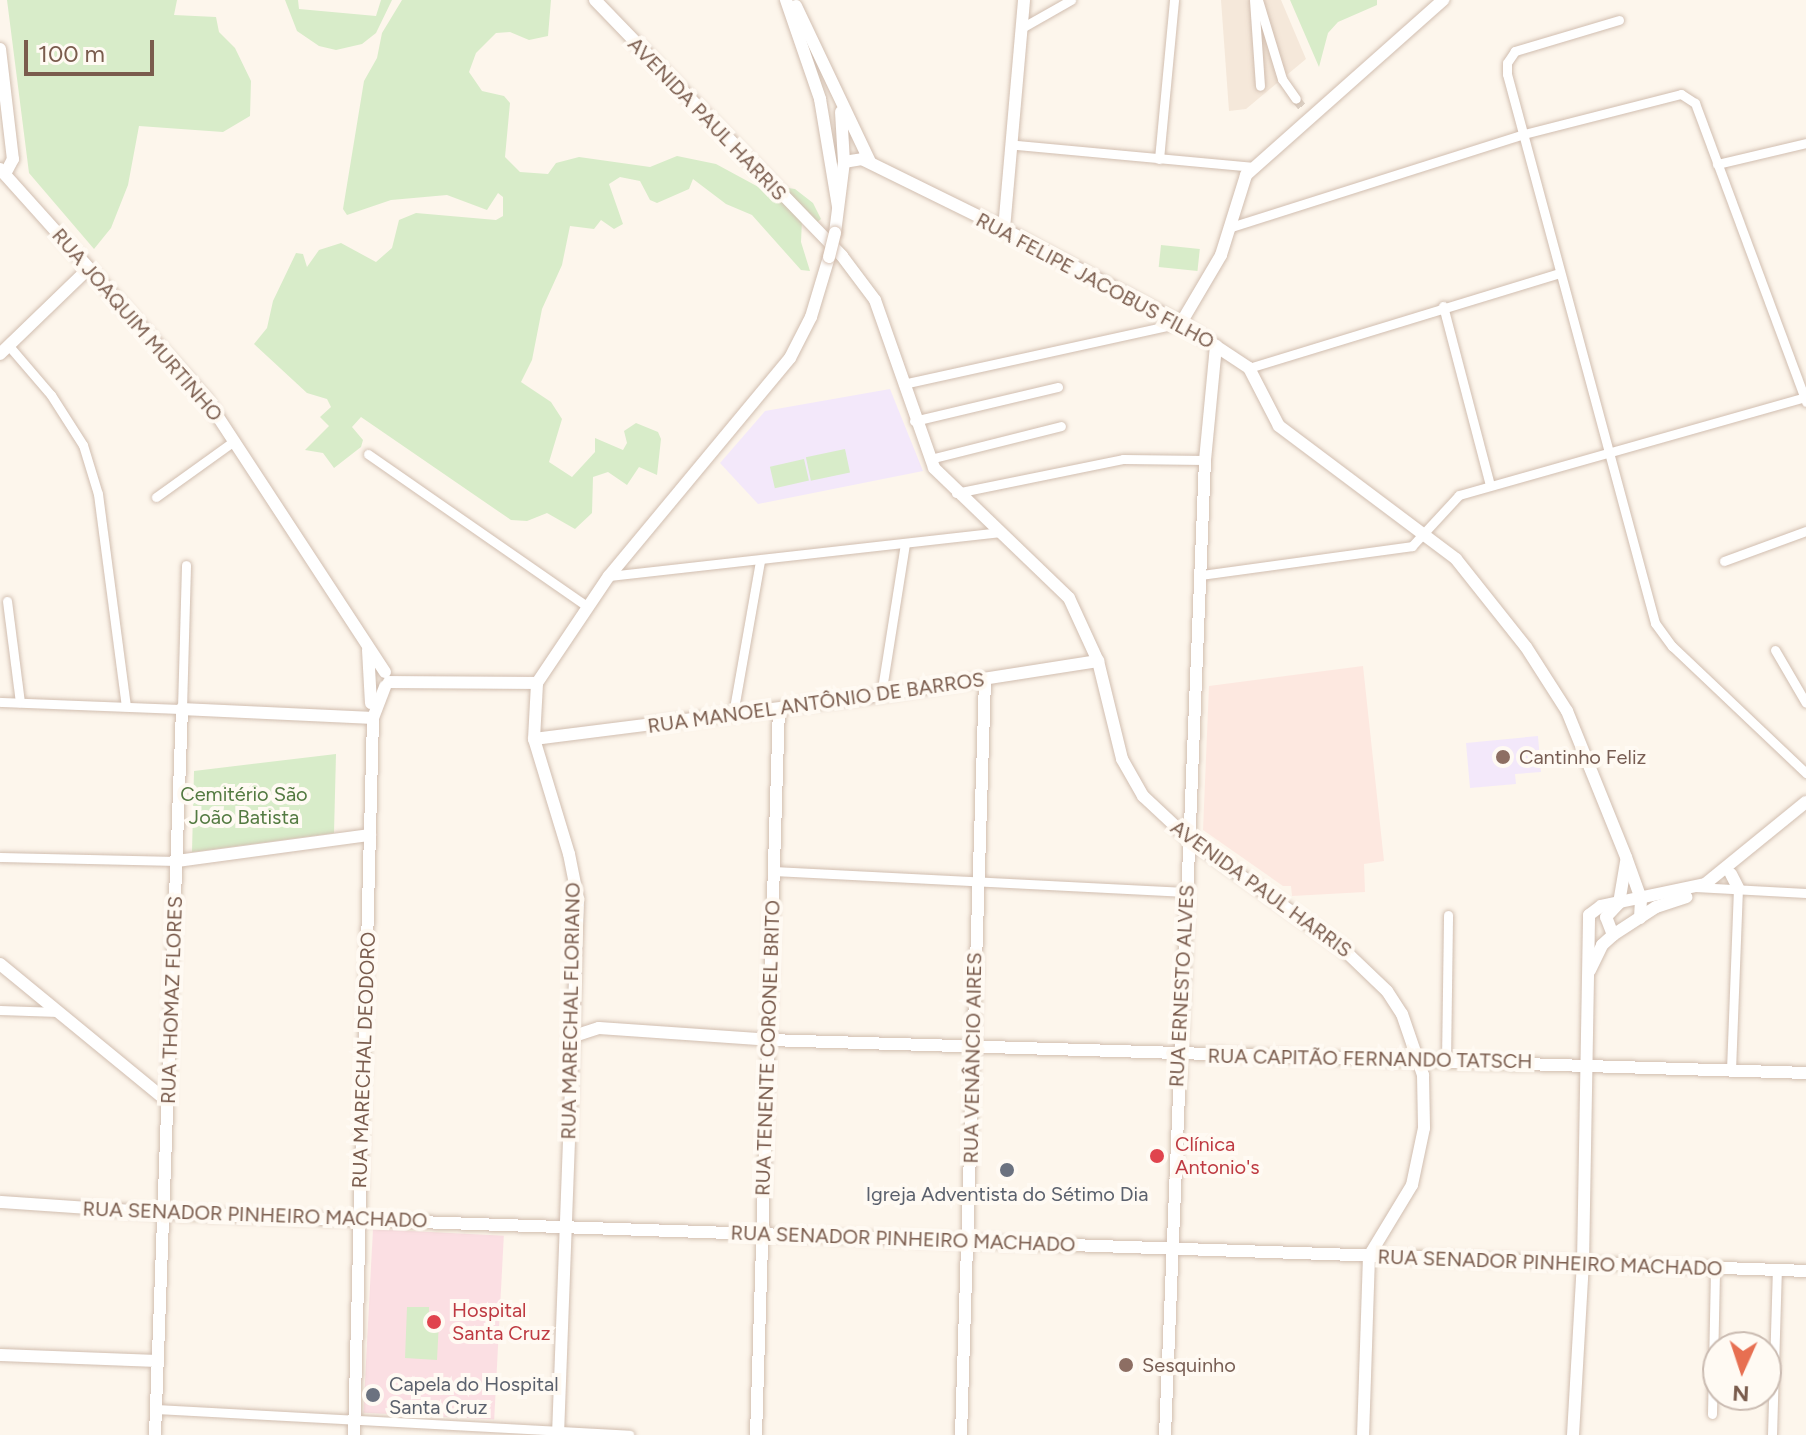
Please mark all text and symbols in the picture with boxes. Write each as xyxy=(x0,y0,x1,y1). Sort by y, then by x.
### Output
scale bar xyxy=(28,24,158,74)
street label: AVENIDA PAUL HARRIS xyxy=(623,32,791,206)
text: 100 m xyxy=(38,39,105,68)
street label: RUA FELIPE JACOBUS FILHO xyxy=(972,208,1218,354)
street label: RUA JOAQUIM MURTINHO xyxy=(47,224,227,426)
street label: RUA MANOEL ANTÔNIO DE BARROS xyxy=(646,667,986,739)
place label: Cantinho Feliz xyxy=(1519,745,1646,769)
marker: Cantinho Feliz xyxy=(1494,748,1512,766)
park label: Cemitério São João Batista xyxy=(180,782,308,829)
street label: AVENIDA PAUL HARRIS xyxy=(1166,815,1356,963)
street label: RUA MARECHAL FLORIANO xyxy=(557,882,585,1140)
street label: RUA ERNESTO ALVES xyxy=(1165,884,1199,1088)
street label: RUA THOMAZ FLORES xyxy=(156,896,188,1104)
street label: RUA TENENTE CORONEL BRITO xyxy=(751,900,785,1196)
street label: RUA MARECHAL DEODORO xyxy=(348,931,380,1189)
street label: RUA VENÂNCIO AIRES xyxy=(959,952,987,1164)
street label: RUA CAPITÃO FERNANDO TATSCH xyxy=(1207,1044,1533,1074)
place label: Clínica Antonio's xyxy=(1175,1132,1260,1179)
marker: Clínica Antonio's xyxy=(1146,1145,1168,1167)
marker: Igreja Adventista do Sétimo Dia xyxy=(998,1161,1016,1179)
place label: Igreja Adventista do Sétimo Dia xyxy=(866,1182,1148,1206)
street label: RUA SENADOR PINHEIRO MACHADO xyxy=(82,1197,428,1233)
street label: RUA SENADOR PINHEIRO MACHADO xyxy=(730,1221,1076,1257)
street label: RUA SENADOR PINHEIRO MACHADO xyxy=(1377,1245,1723,1281)
place label: Hospital Santa Cruz xyxy=(452,1298,550,1345)
marker: Hospital Santa Cruz xyxy=(423,1311,445,1333)
north arrow xyxy=(1702,1331,1782,1411)
place label: Sesquinho xyxy=(1142,1353,1236,1377)
marker: Sesquinho xyxy=(1117,1356,1135,1374)
place label: Capela do Hospital Santa Cruz xyxy=(389,1372,559,1419)
text: N xyxy=(1732,1380,1750,1407)
marker: Capela do Hospital Santa Cruz xyxy=(364,1386,382,1404)

